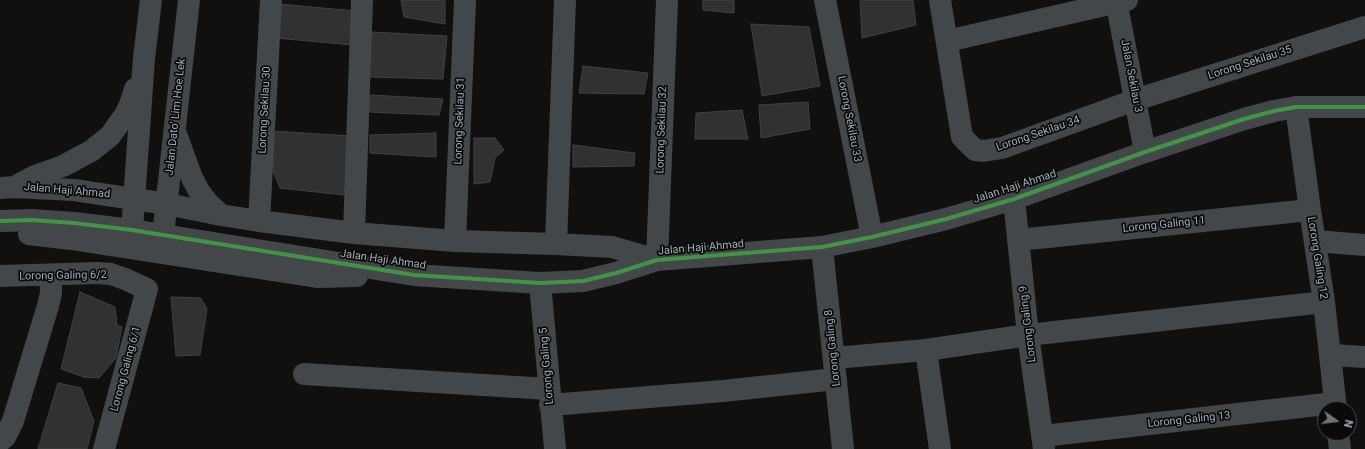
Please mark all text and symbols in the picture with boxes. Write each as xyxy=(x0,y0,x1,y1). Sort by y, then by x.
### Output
street label: Jalan Sekilau 3 xyxy=(1117,39,1145,113)
street label: Lorong Sekilau 35 xyxy=(1206,43,1294,83)
street label: Jalan Dato' Lim Hoe Lek xyxy=(163,58,189,176)
street label: Lorong Sekilau 30 xyxy=(256,66,274,154)
street label: Lorong Sekilau 33 xyxy=(834,75,864,163)
street label: Lorong Sekilau 31 xyxy=(452,77,468,165)
street label: Lorong Sekilau 32 xyxy=(654,86,670,174)
street label: Lorong Sekilau 34 xyxy=(994,114,1082,154)
street label: Jalan Haji Ahmad xyxy=(972,167,1058,207)
street label: Jalan Haji Ahmad xyxy=(23,181,111,201)
street label: Lorong Galing 11 xyxy=(1122,214,1206,236)
street label: Lorong Galing 12 xyxy=(1304,216,1330,300)
street label: Jalan Haji Ahmad xyxy=(657,238,745,258)
street label: Jalan Haji Ahmad xyxy=(339,247,427,273)
street label: Lorong Galing 6/2 xyxy=(19,269,107,283)
street label: Lorong Galing 9 xyxy=(1017,285,1039,363)
street label: Lorong Galing 8 xyxy=(822,309,844,387)
street label: Lorong Galing 6/1 xyxy=(108,325,144,413)
street label: Lorong Galing 5 xyxy=(537,327,557,405)
north arrow xyxy=(1317,401,1357,441)
street label: Lorong Galing 13 xyxy=(1147,409,1231,431)
text: N xyxy=(1341,418,1355,429)

